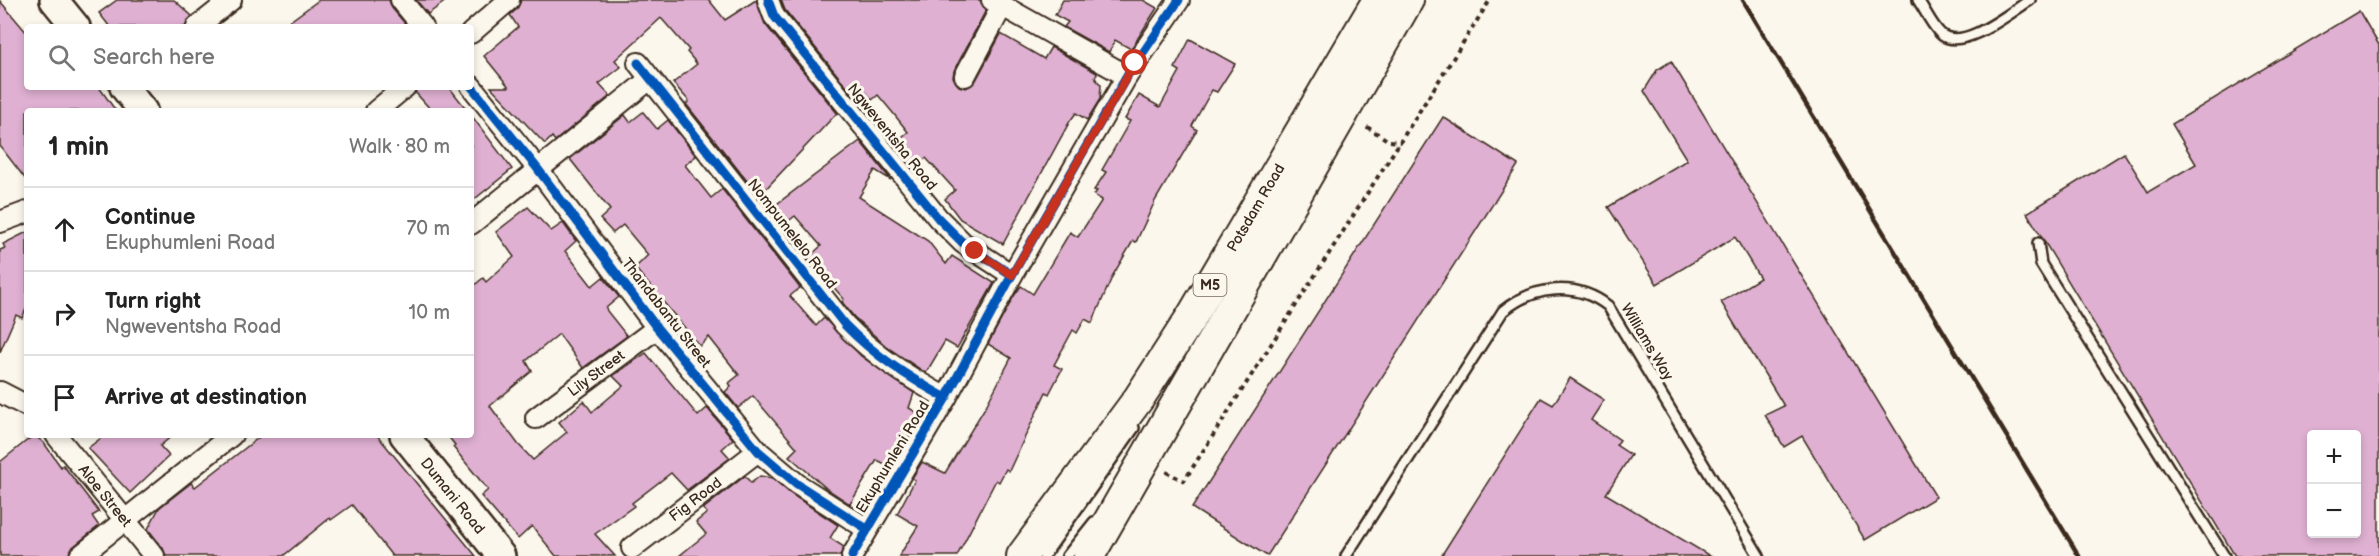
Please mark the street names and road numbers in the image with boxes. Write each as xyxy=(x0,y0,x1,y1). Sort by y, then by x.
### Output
street label: Ngweventsha Road xyxy=(843,80,941,194)
street label: Potsdam Road xyxy=(1223,160,1289,255)
street label: Nompumelelo Road xyxy=(743,175,841,293)
street label: Thandabantu Street xyxy=(617,254,715,372)
road number: M5 xyxy=(1194,274,1226,296)
street label: Williams Way xyxy=(1617,300,1678,384)
street label: Lily Street xyxy=(564,346,629,401)
street label: Ekuphumleni Road xyxy=(852,397,934,517)
street label: Dumani Road xyxy=(416,454,489,538)
street label: Aloe Street xyxy=(74,461,136,531)
street label: Fig Road xyxy=(665,473,726,525)

